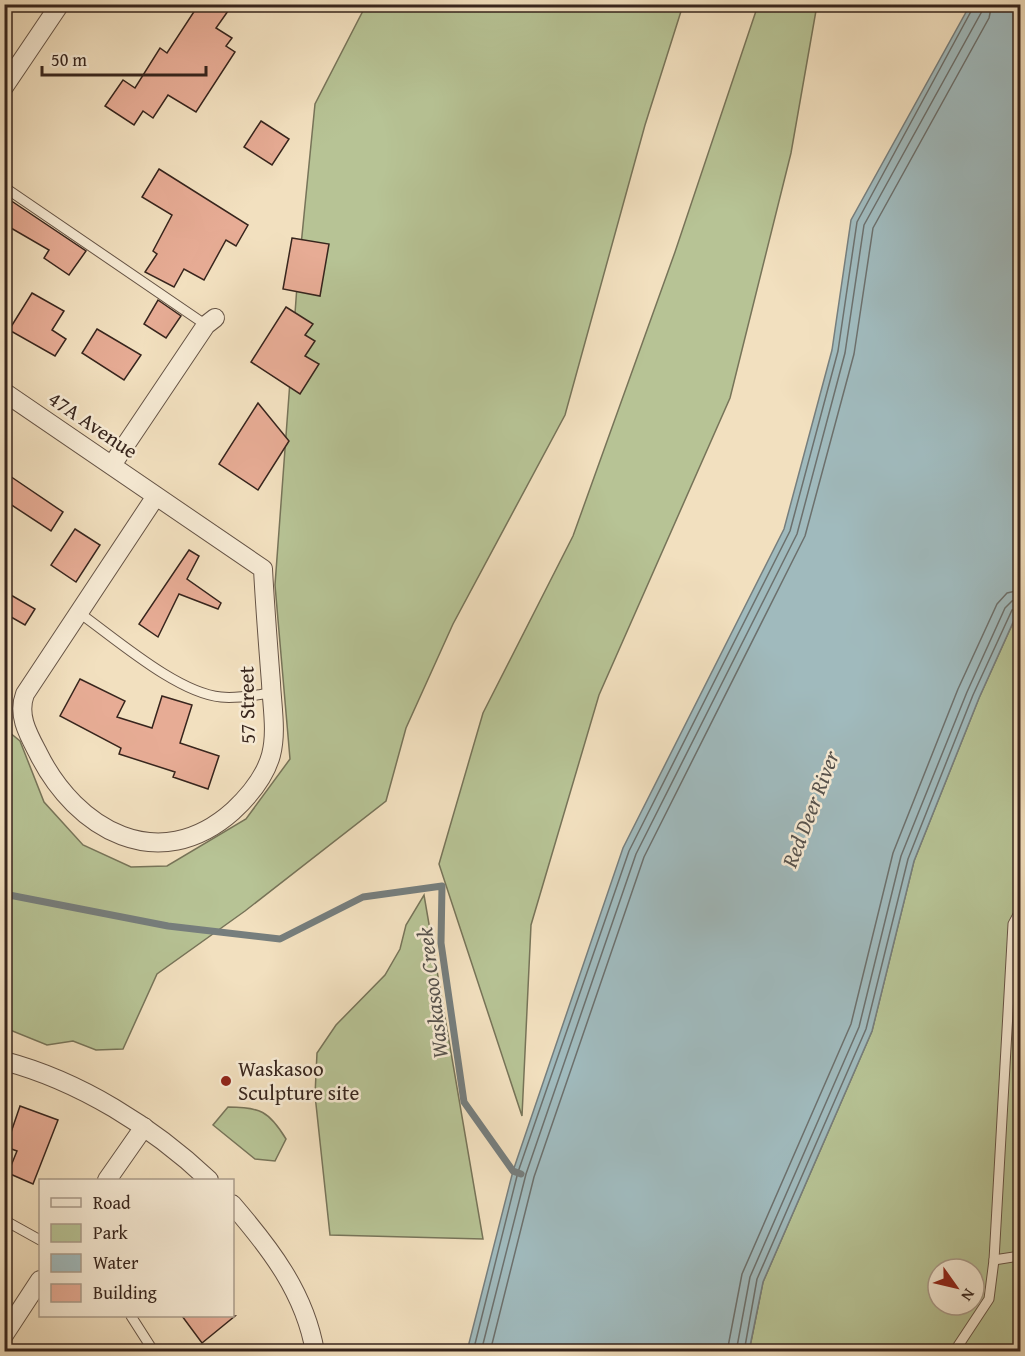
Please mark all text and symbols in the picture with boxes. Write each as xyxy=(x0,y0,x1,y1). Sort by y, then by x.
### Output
scale bar xyxy=(42,39,206,77)
text: 50 m xyxy=(51,46,87,73)
street label: 47A Avenue xyxy=(42,383,144,466)
street label: 57 Street xyxy=(230,665,263,744)
water label: Red Deer River xyxy=(773,745,847,873)
water label: Waskasoo Creek xyxy=(408,925,456,1061)
place label: Waskasoo Sculpture site xyxy=(238,1053,359,1108)
marker: Waskasoo Sculpture site xyxy=(219,1074,233,1088)
legend xyxy=(39,1179,234,1317)
text: Road xyxy=(93,1189,131,1216)
text: Park xyxy=(93,1219,129,1246)
text: Water xyxy=(93,1249,139,1276)
north arrow xyxy=(926,1257,986,1317)
text: Building xyxy=(93,1279,157,1306)
text: N xyxy=(955,1284,981,1307)

